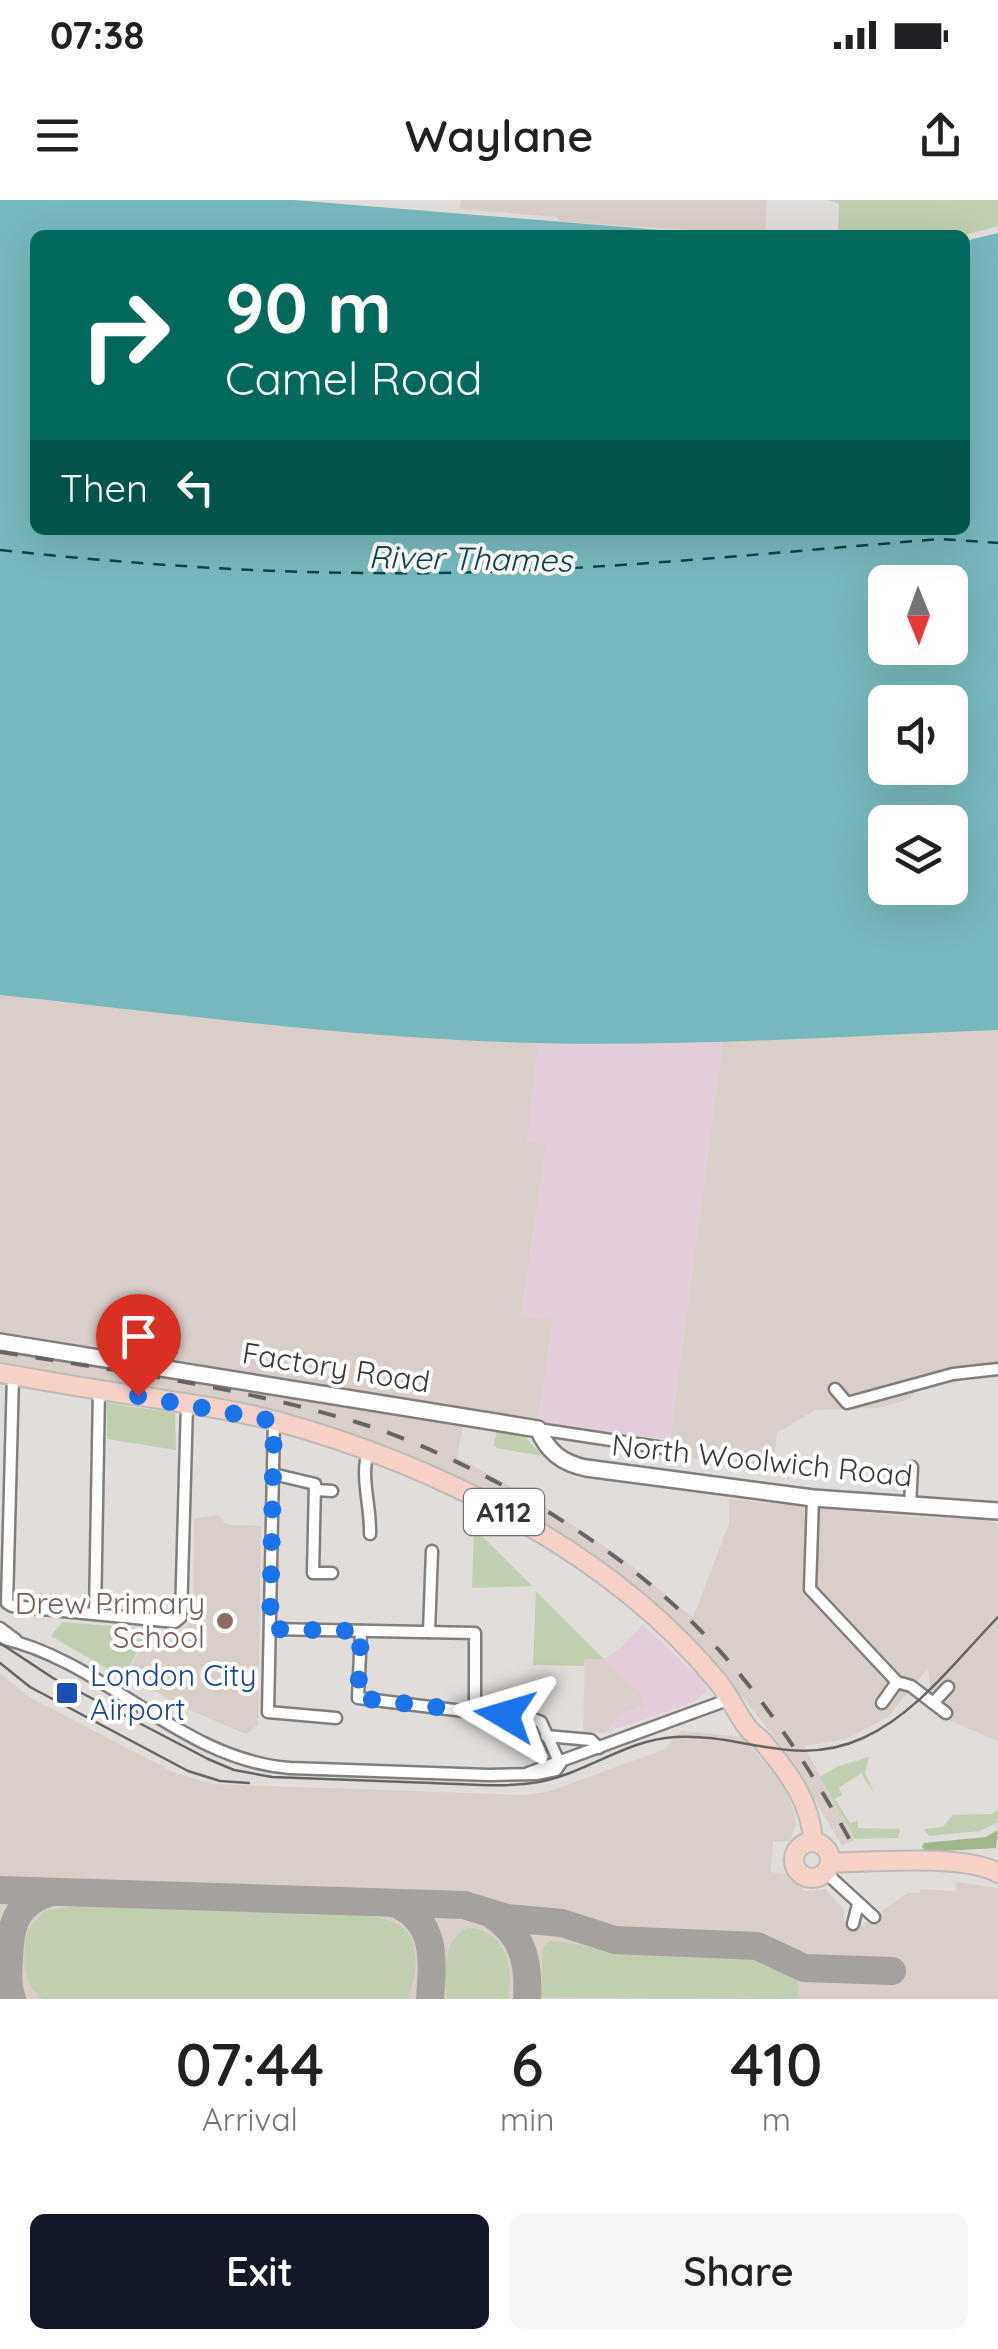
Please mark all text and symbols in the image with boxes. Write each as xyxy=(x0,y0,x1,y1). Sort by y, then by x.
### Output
text: 07:38 xyxy=(50,11,144,59)
text: Waylane xyxy=(405,107,593,163)
icon: menu xyxy=(30,108,85,163)
icon: share xyxy=(913,108,968,163)
text: 90 m xyxy=(225,263,392,351)
icon: right xyxy=(60,270,190,400)
text: Camel Road xyxy=(225,350,482,406)
icon: left xyxy=(168,460,223,515)
text: Then xyxy=(60,464,148,512)
water label: River Thames xyxy=(368,536,574,580)
north arrow xyxy=(868,565,968,665)
map controls xyxy=(868,565,968,905)
button: sound xyxy=(868,685,968,785)
button: layers xyxy=(868,805,968,905)
pin xyxy=(96,1294,181,1397)
icon: arrive xyxy=(111,1309,166,1364)
street label: Factory Road xyxy=(240,1333,433,1401)
street label: North Woolwich Road xyxy=(610,1425,914,1495)
road number: A112 xyxy=(464,1489,544,1535)
place label: Drew Primary School xyxy=(15,1584,205,1656)
marker: Drew Primary School xyxy=(214,1610,236,1632)
place label: London City Airport xyxy=(90,1656,256,1728)
position arrow xyxy=(453,1663,557,1767)
marker: London City Airport xyxy=(54,1680,80,1706)
text: 07:44 xyxy=(176,2026,324,2101)
text: 6 xyxy=(511,2026,544,2101)
text: 410 xyxy=(730,2026,822,2101)
text: Arrival xyxy=(202,2099,298,2139)
text: min xyxy=(500,2099,555,2139)
text: m xyxy=(762,2099,791,2139)
button: Exit xyxy=(30,2214,489,2329)
button: Share xyxy=(509,2214,968,2329)

